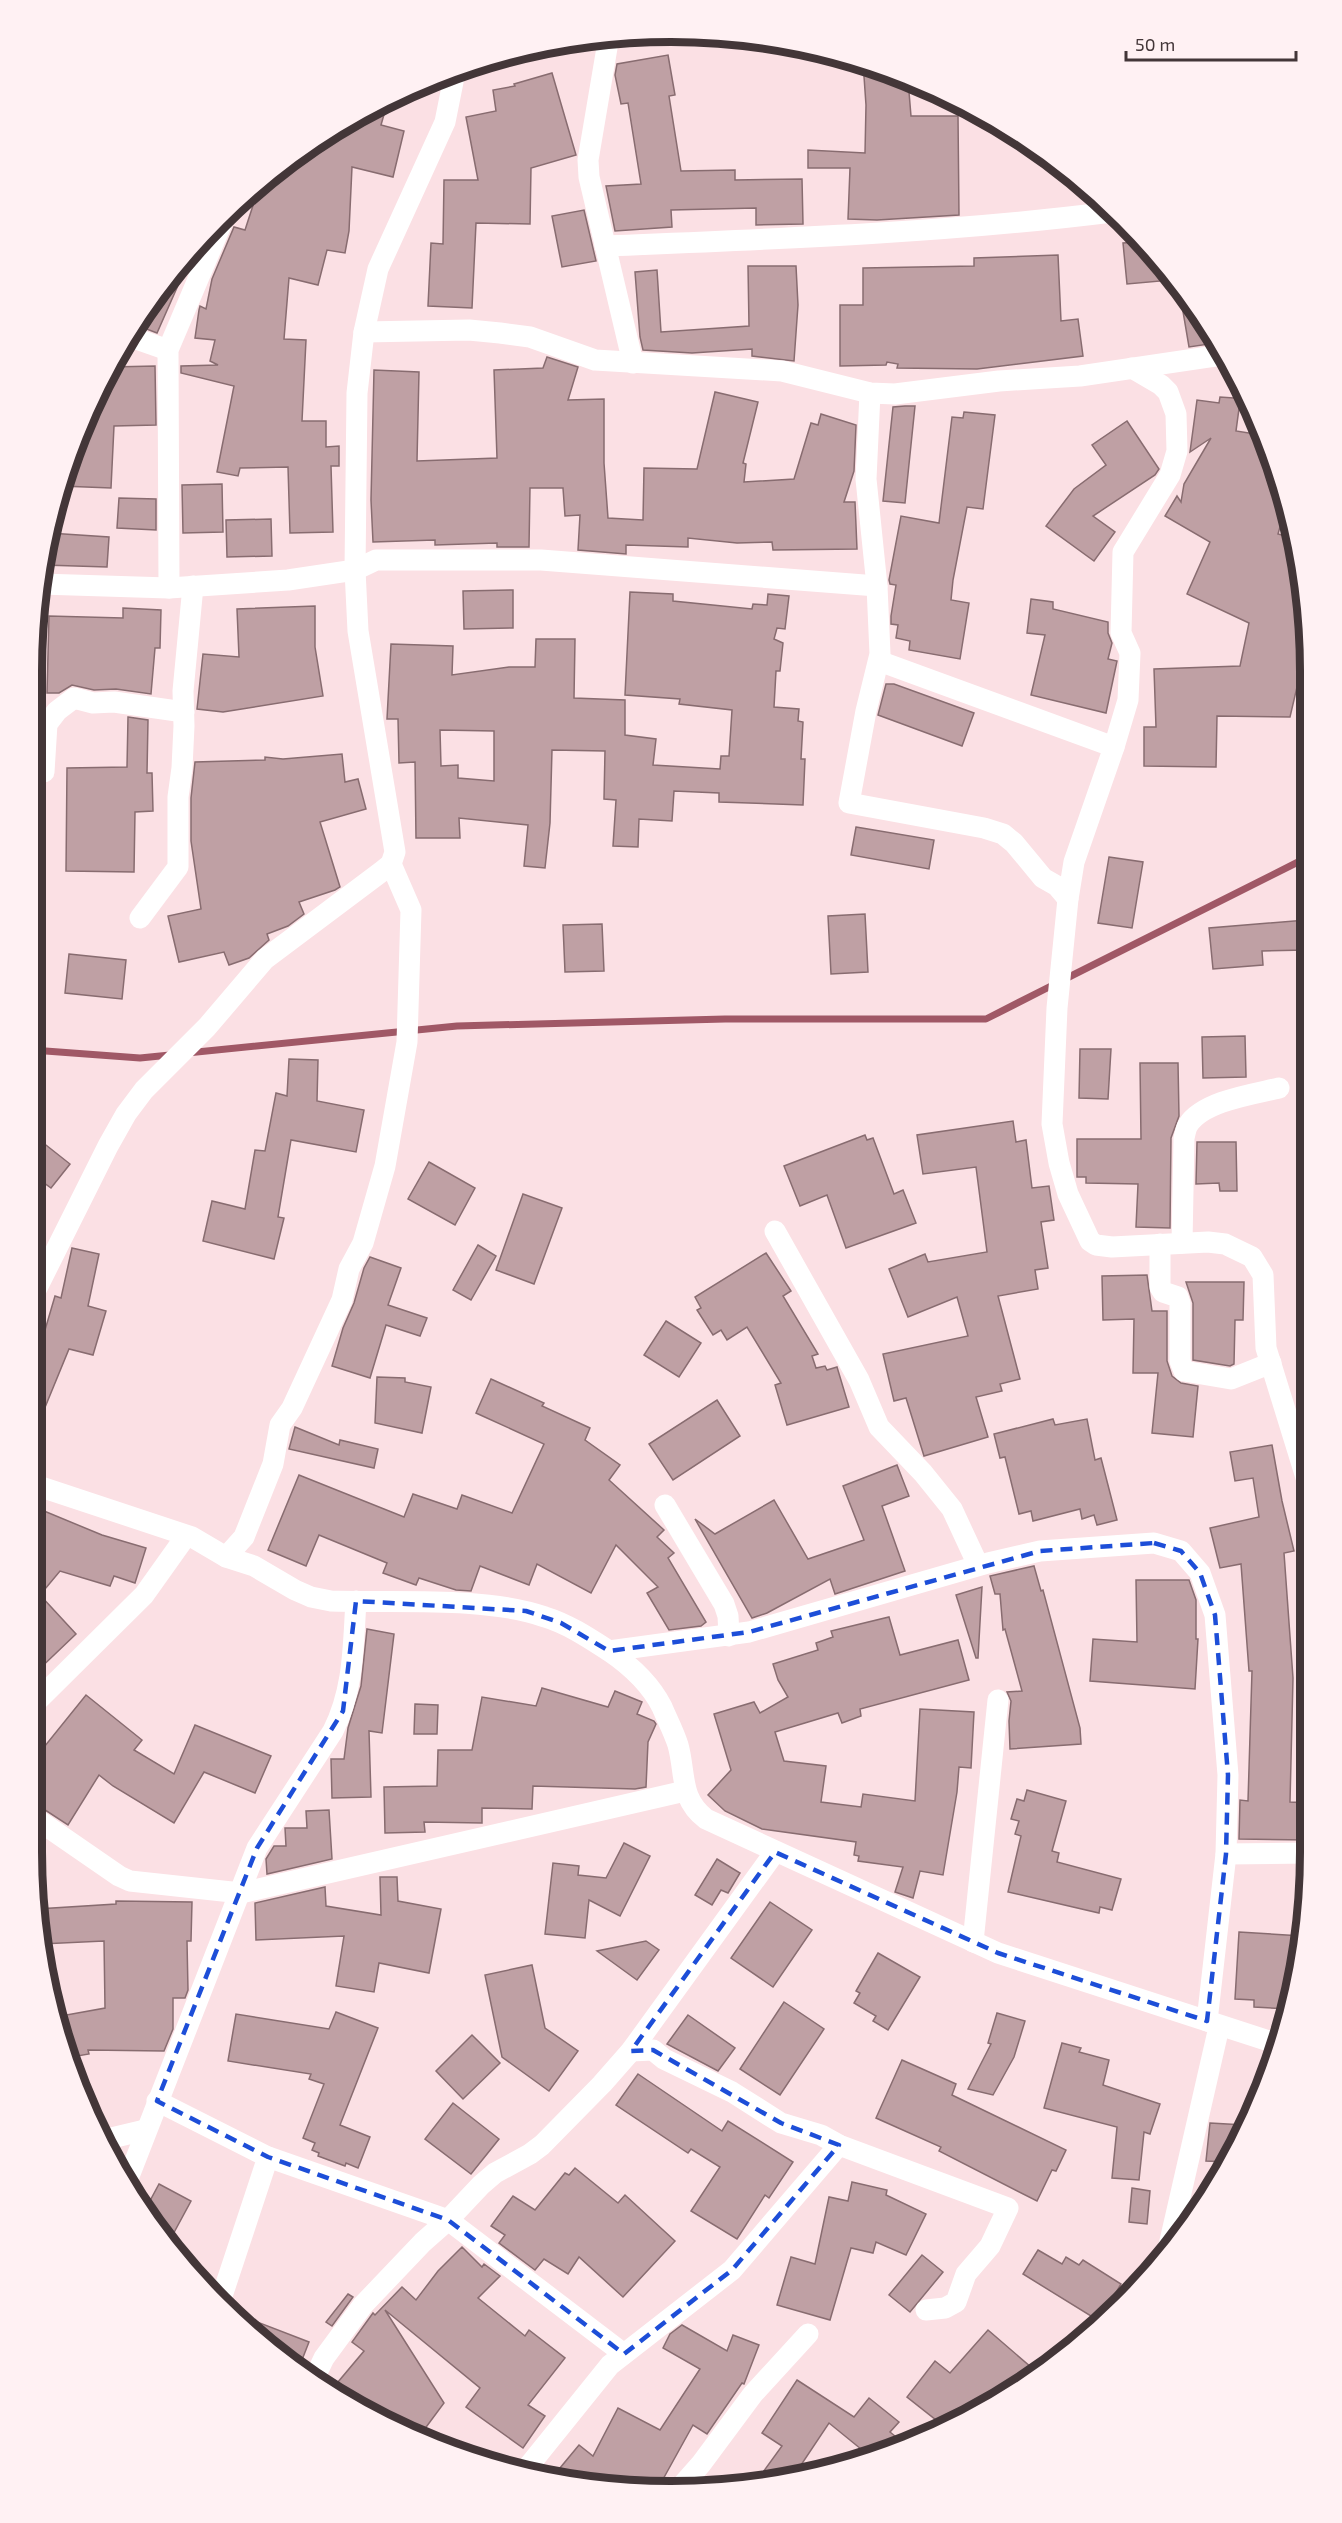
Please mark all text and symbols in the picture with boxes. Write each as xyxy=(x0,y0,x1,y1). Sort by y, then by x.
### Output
scale bar xyxy=(1126,24,1296,62)
text: 50 m xyxy=(1135,33,1175,55)

